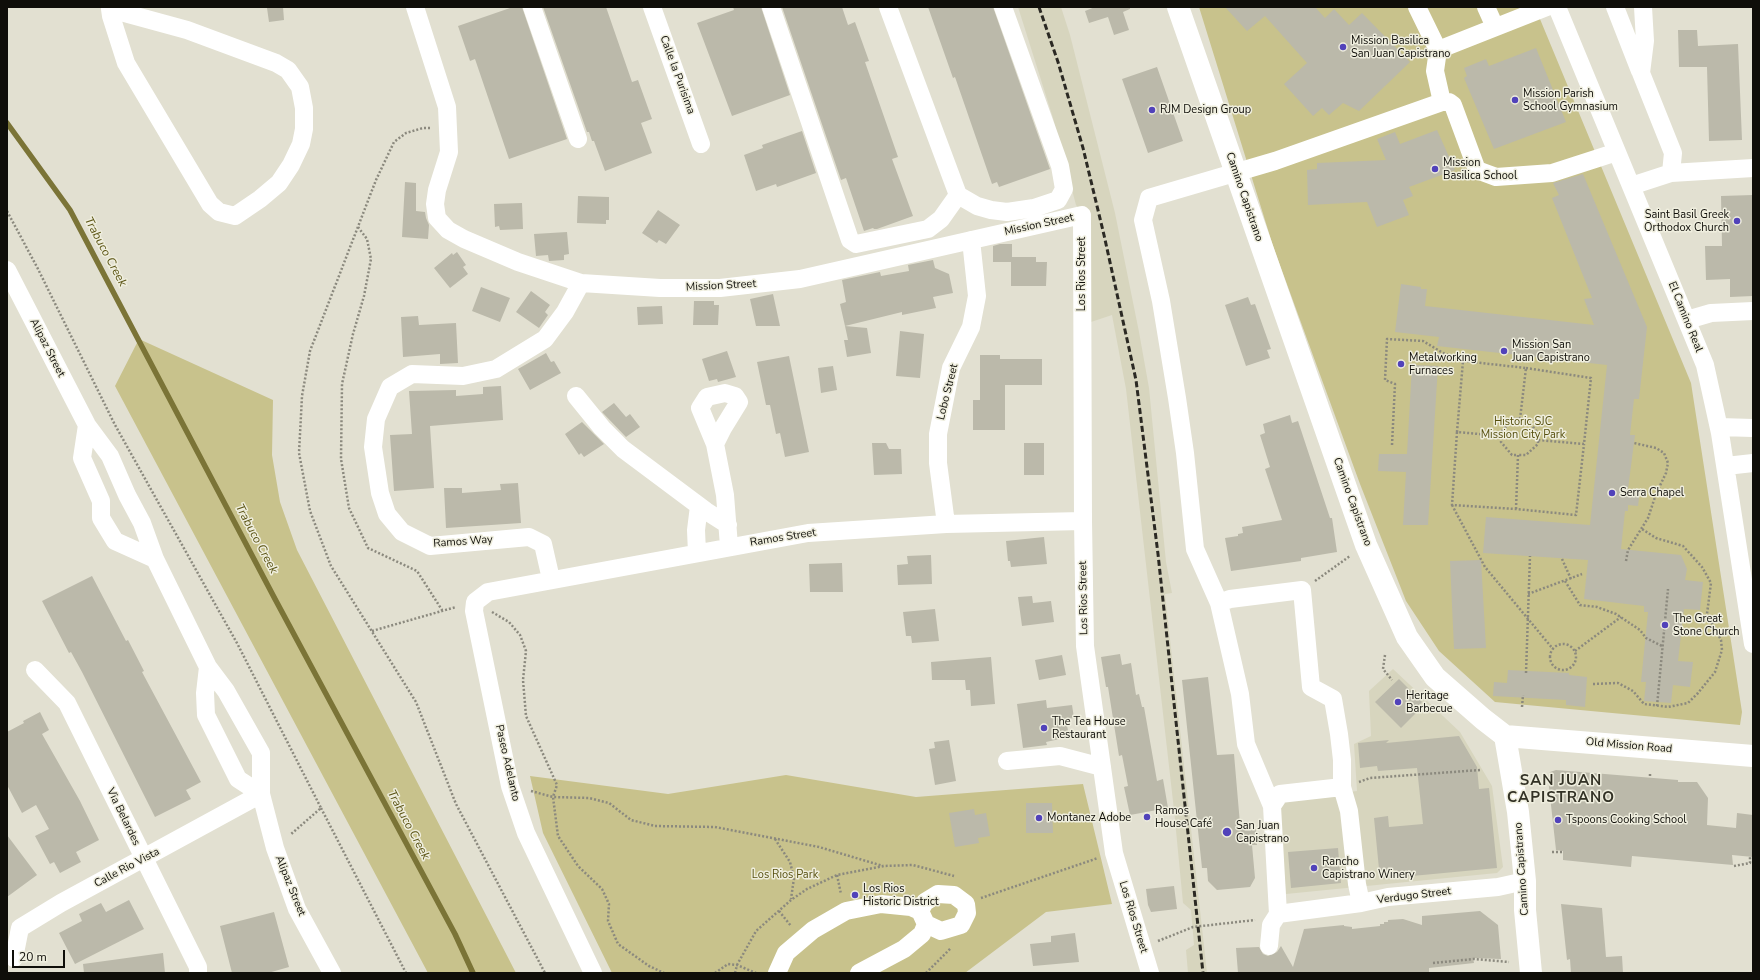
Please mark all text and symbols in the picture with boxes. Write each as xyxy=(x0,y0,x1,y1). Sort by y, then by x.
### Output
street label: Calle la Purisima xyxy=(657,34,697,116)
place label: Mission Basilica San Juan Capistrano xyxy=(1351,34,1450,60)
marker: Mission Basilica San Juan Capistrano xyxy=(1338,42,1348,52)
place label: Mission Parish School Gymnasium xyxy=(1523,87,1618,113)
marker: Mission Parish School Gymnasium xyxy=(1510,95,1520,105)
place label: RJM Design Group xyxy=(1160,103,1251,117)
marker: RJM Design Group xyxy=(1147,105,1157,115)
street label: Camino Capistrano xyxy=(1223,151,1265,243)
place label: Mission Basilica School xyxy=(1443,156,1517,182)
marker: Mission Basilica School xyxy=(1430,164,1440,174)
place label: Saint Basil Greek Orthodox Church xyxy=(1644,208,1729,234)
street label: Mission Street xyxy=(1003,211,1075,239)
water label: Trabuco Creek xyxy=(81,215,129,289)
marker: Saint Basil Greek Orthodox Church xyxy=(1732,216,1742,226)
street label: Los Rios Street xyxy=(1075,237,1089,311)
street label: Mission Street xyxy=(686,278,756,294)
street label: El Camino Real xyxy=(1665,280,1705,354)
street label: Alipaz Street xyxy=(27,316,67,380)
place label: Mission San Juan Capistrano xyxy=(1512,338,1590,364)
marker: Mission San Juan Capistrano xyxy=(1499,346,1509,356)
place label: Metalworking Furnaces xyxy=(1409,351,1477,377)
marker: Metalworking Furnaces xyxy=(1396,359,1406,369)
street label: Lobo Street xyxy=(935,363,961,421)
park label: Historic SJC Mission City Park xyxy=(1481,415,1565,441)
street label: Camino Capistrano xyxy=(1330,456,1374,548)
place label: Serra Chapel xyxy=(1620,486,1684,500)
marker: Serra Chapel xyxy=(1607,488,1617,498)
water label: Trabuco Creek xyxy=(232,502,280,576)
street label: Ramos Street xyxy=(749,526,817,550)
street label: Ramos Way xyxy=(433,533,493,551)
street label: Los Rios Street xyxy=(1077,561,1091,635)
place label: The Great Stone Church xyxy=(1673,612,1740,638)
marker: The Great Stone Church xyxy=(1660,620,1670,630)
place label: Heritage Barbecue xyxy=(1406,689,1453,715)
marker: Heritage Barbecue xyxy=(1393,697,1403,707)
place label: The Tea House Restaurant xyxy=(1052,715,1126,741)
street label: Paseo Adelanto xyxy=(492,723,522,803)
marker: The Tea House Restaurant xyxy=(1039,723,1049,733)
street label: Old Mission Road xyxy=(1585,736,1673,756)
district label: SAN JUAN CAPISTRANO xyxy=(1507,772,1615,807)
street label: Via Belardes xyxy=(103,786,143,848)
water label: Trabuco Creek xyxy=(384,788,432,862)
place label: Ramos House Café xyxy=(1155,804,1212,830)
place label: Montanez Adobe xyxy=(1047,811,1131,825)
marker: Ramos House Café xyxy=(1142,812,1152,822)
marker: Montanez Adobe xyxy=(1034,813,1044,823)
place label: Tspoons Cooking School xyxy=(1566,813,1687,827)
marker: Tspoons Cooking School xyxy=(1553,815,1563,825)
place label: San Juan Capistrano xyxy=(1236,819,1289,845)
street label: Camino Capistrano xyxy=(1512,822,1532,916)
marker: San Juan Capistrano xyxy=(1221,826,1233,838)
street label: Calle Rio Vista xyxy=(92,845,162,891)
street label: Alipaz Street xyxy=(272,854,308,918)
place label: Rancho Capistrano Winery xyxy=(1322,855,1415,881)
marker: Rancho Capistrano Winery xyxy=(1309,863,1319,873)
park label: Los Rios Park xyxy=(752,868,818,882)
street label: Los Rios Street xyxy=(1116,880,1150,954)
place label: Los Rios Historic District xyxy=(863,882,939,908)
street label: Verdugo Street xyxy=(1376,885,1452,907)
marker: Los Rios Historic District xyxy=(850,890,860,900)
scale bar xyxy=(14,942,67,968)
text: 20 m xyxy=(19,949,47,965)

